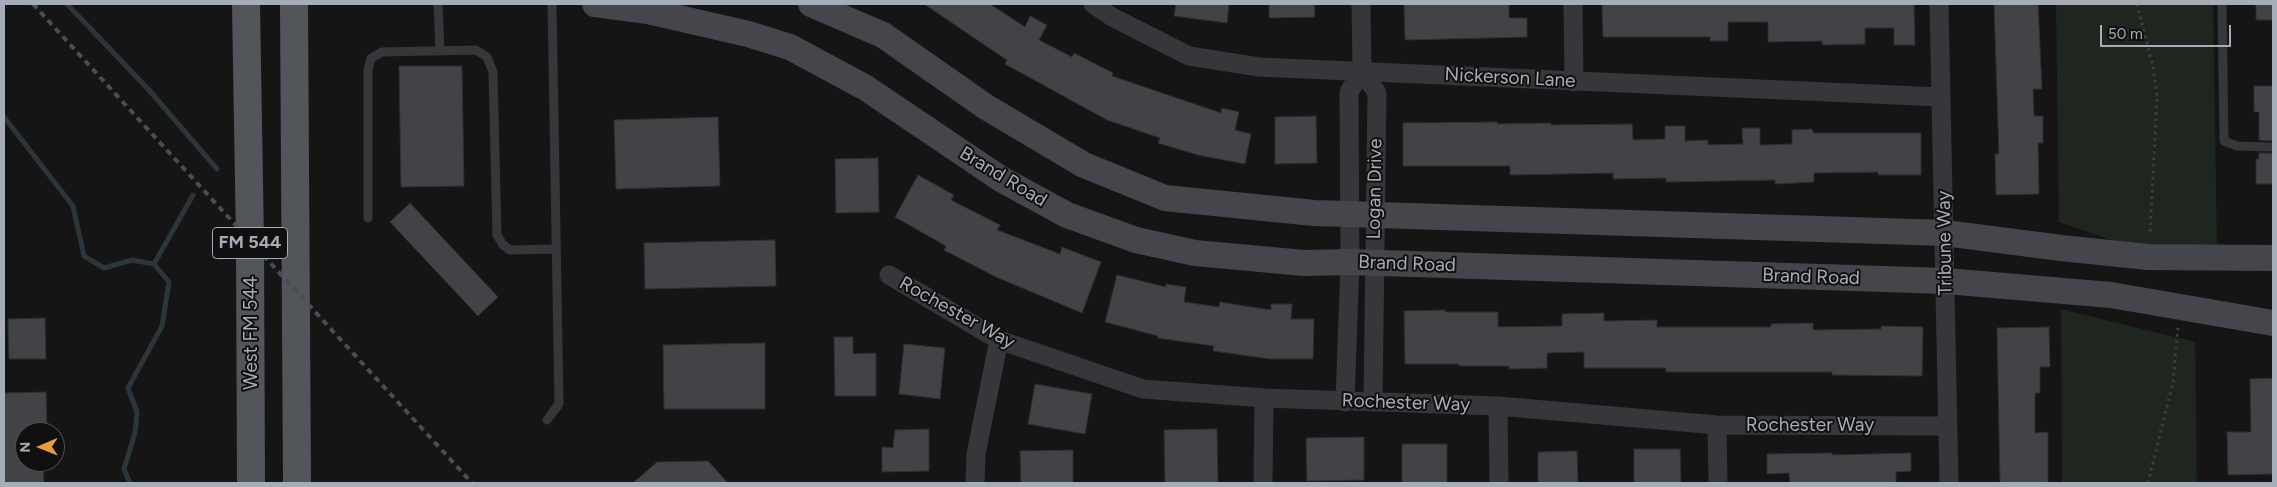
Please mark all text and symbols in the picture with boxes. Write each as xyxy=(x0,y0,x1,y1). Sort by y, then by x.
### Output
scale bar xyxy=(2102,15,2233,47)
text: 50 m xyxy=(2108,25,2143,43)
street label: Nickerson Lane xyxy=(1444,63,1576,93)
street label: Logan Drive xyxy=(1363,138,1387,240)
street label: Brand Road xyxy=(955,142,1051,212)
street label: Tribune Way xyxy=(1933,190,1957,296)
road number: FM 544 xyxy=(212,228,288,258)
street label: Brand Road xyxy=(1358,251,1456,277)
street label: Brand Road xyxy=(1762,264,1860,290)
street label: Rochester Way xyxy=(895,272,1019,354)
street label: West FM 544 xyxy=(240,276,262,390)
street label: Rochester Way xyxy=(1341,389,1471,417)
street label: Rochester Way xyxy=(1746,414,1874,436)
north arrow xyxy=(15,422,65,472)
text: N xyxy=(17,442,34,453)

